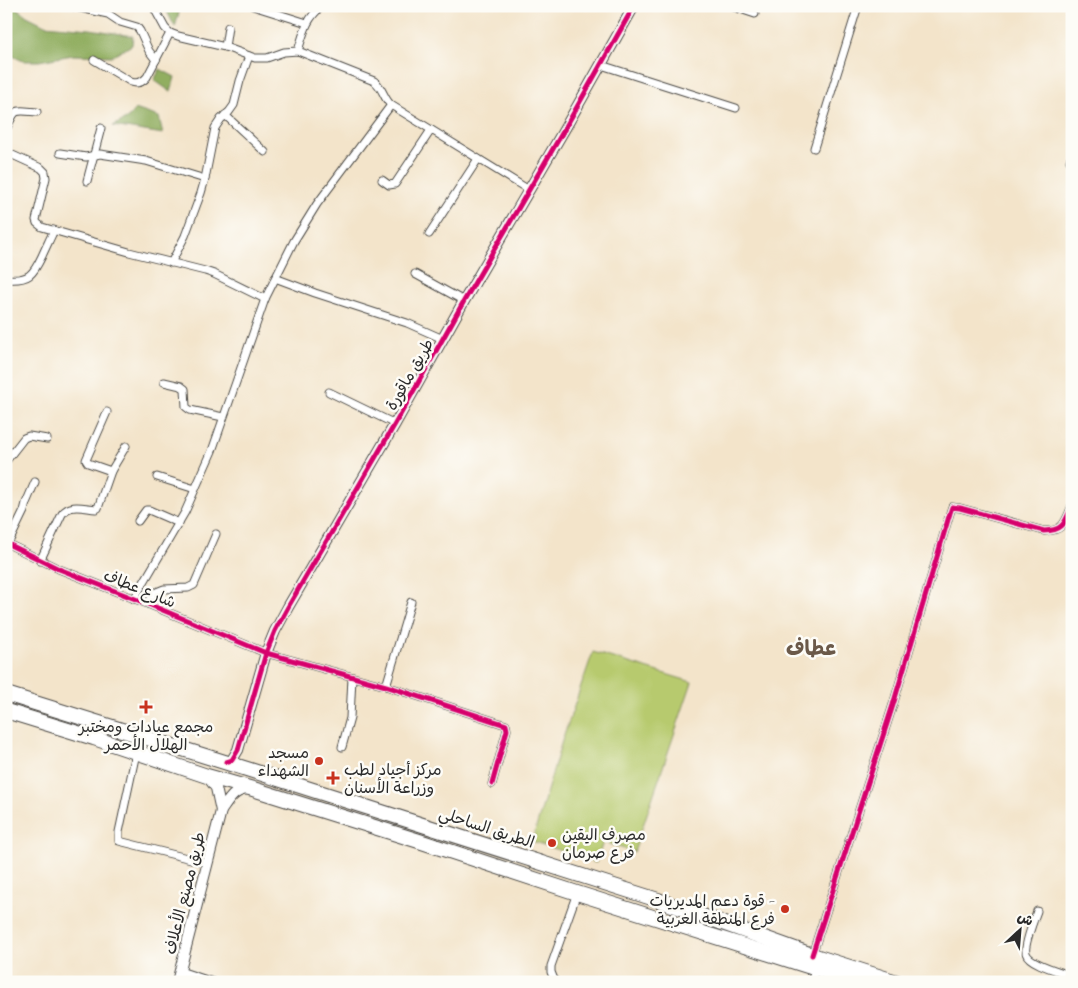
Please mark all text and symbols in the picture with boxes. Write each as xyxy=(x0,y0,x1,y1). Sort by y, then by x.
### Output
street label: طريق ماقورة xyxy=(380,335,441,415)
street label: شارع عطاف xyxy=(99,564,179,615)
district label: عطاف xyxy=(786,635,836,665)
marker: مجمع عيادات ومختبر الهلال الأحمر xyxy=(139,700,153,714)
place label: مجمع عيادات ومختبر الهلال الأحمر xyxy=(77,716,213,758)
place label: مسجد الشهداء xyxy=(258,742,309,784)
marker: مسجد الشهداء xyxy=(313,755,325,767)
place label: مركز أجياد لطب وزراعة الأسنان xyxy=(344,759,442,801)
marker: مركز أجياد لطب وزراعة الأسنان xyxy=(326,771,340,785)
street label: الطريق الساحلي xyxy=(435,802,537,857)
place label: مصرف اليقين فرع صرمان xyxy=(562,824,646,866)
street label: طريق مصنع الأعلاف xyxy=(159,830,213,957)
marker: مصرف اليقين فرع صرمان xyxy=(546,837,558,849)
place label: قوة دعم المديريات - فرع المنطقة الغربية xyxy=(650,890,775,932)
marker: قوة دعم المديريات - فرع المنطقة الغربية xyxy=(779,903,791,915)
north arrow xyxy=(996,906,1046,956)
text: ش xyxy=(1014,907,1037,932)

